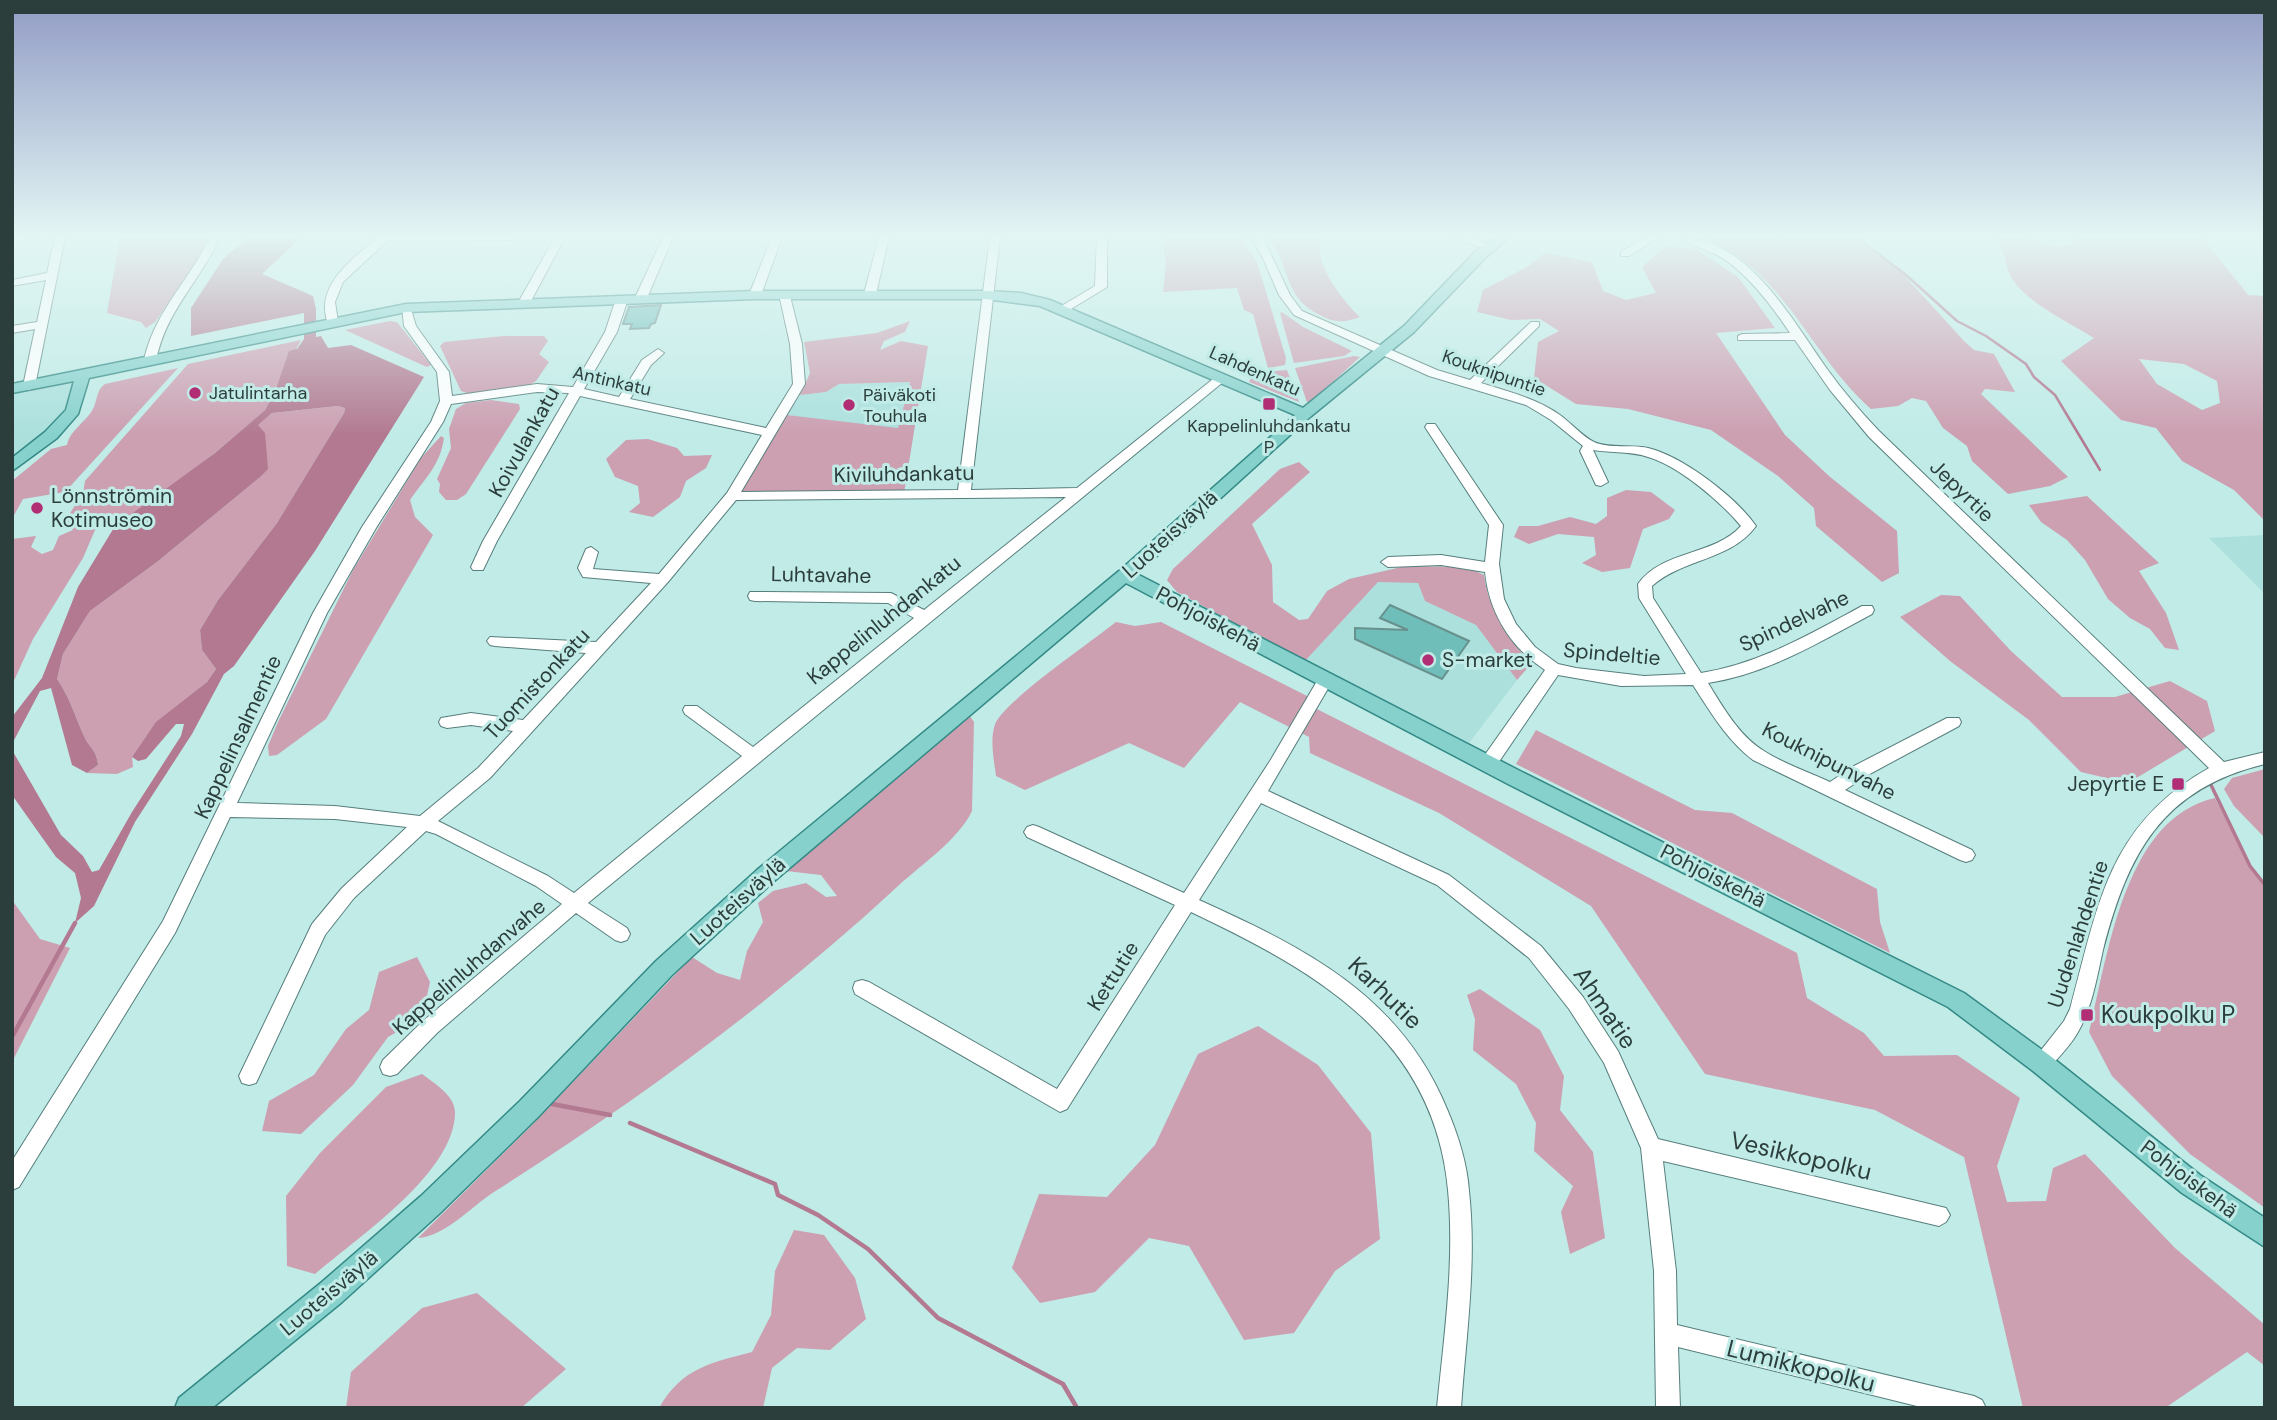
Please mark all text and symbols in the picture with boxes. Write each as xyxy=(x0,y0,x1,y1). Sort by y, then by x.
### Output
street label: Lahdenkatu xyxy=(1206,340,1304,402)
street label: Kouknipuntie xyxy=(1439,344,1549,402)
street label: Antinkatu xyxy=(570,360,654,402)
place label: Jatulintarha xyxy=(209,381,307,405)
street label: Koivulankatu xyxy=(482,382,566,502)
place label: Päiväkoti Touhula xyxy=(863,383,936,428)
marker: Jatulintarha xyxy=(187,385,203,401)
marker: Kappelinluhdankatu P xyxy=(1261,396,1277,412)
marker: Päiväkoti Touhula xyxy=(841,397,857,413)
place label: Kappelinluhdankatu P xyxy=(1187,414,1351,459)
street label: Jepyrtie xyxy=(1924,453,2000,529)
street label: Kiviluhdankatu xyxy=(833,459,975,489)
place label: Lönnströmin Kotimuseo xyxy=(51,482,172,534)
street label: Luoteisväylä xyxy=(1116,484,1224,584)
marker: Lönnströmin Kotimuseo xyxy=(29,500,45,516)
street label: Kappelinluhdankatu xyxy=(801,549,967,691)
street label: Luhtavahe xyxy=(771,560,872,590)
street label: Pohjoiskehä xyxy=(1151,580,1265,658)
street label: Spindelvahe xyxy=(1735,583,1854,659)
street label: Tuomistonkatu xyxy=(478,622,596,746)
street label: Spindeltie xyxy=(1562,636,1662,672)
place label: S-market xyxy=(1442,646,1533,674)
street label: Kappelinsalmentie xyxy=(188,650,288,823)
marker: S-market xyxy=(1420,652,1436,668)
street label: Kouknipunvahe xyxy=(1757,715,1901,807)
place label: Jepyrtie E xyxy=(2067,770,2164,798)
marker: Jepyrtie E xyxy=(2170,776,2186,792)
street label: Pohjoiskehä xyxy=(1656,838,1770,914)
street label: Luoteisväylä xyxy=(684,851,792,951)
street label: Uudenlahdentie xyxy=(2041,857,2115,1011)
street label: Kappelinluhdanvahe xyxy=(386,893,552,1041)
street label: Kettutie xyxy=(1081,936,1145,1016)
street label: Karhutie xyxy=(1342,950,1429,1036)
street label: Ahmatie xyxy=(1567,961,1644,1055)
place label: Koukpolku P xyxy=(2101,999,2235,1030)
marker: Koukpolku P xyxy=(2079,1007,2095,1023)
street label: Vesikkopolku xyxy=(1727,1124,1875,1187)
street label: Pohjoiskehä xyxy=(2135,1133,2243,1225)
street label: Luoteisväylä xyxy=(274,1244,384,1342)
street label: Lumikkopolku xyxy=(1724,1332,1878,1399)

